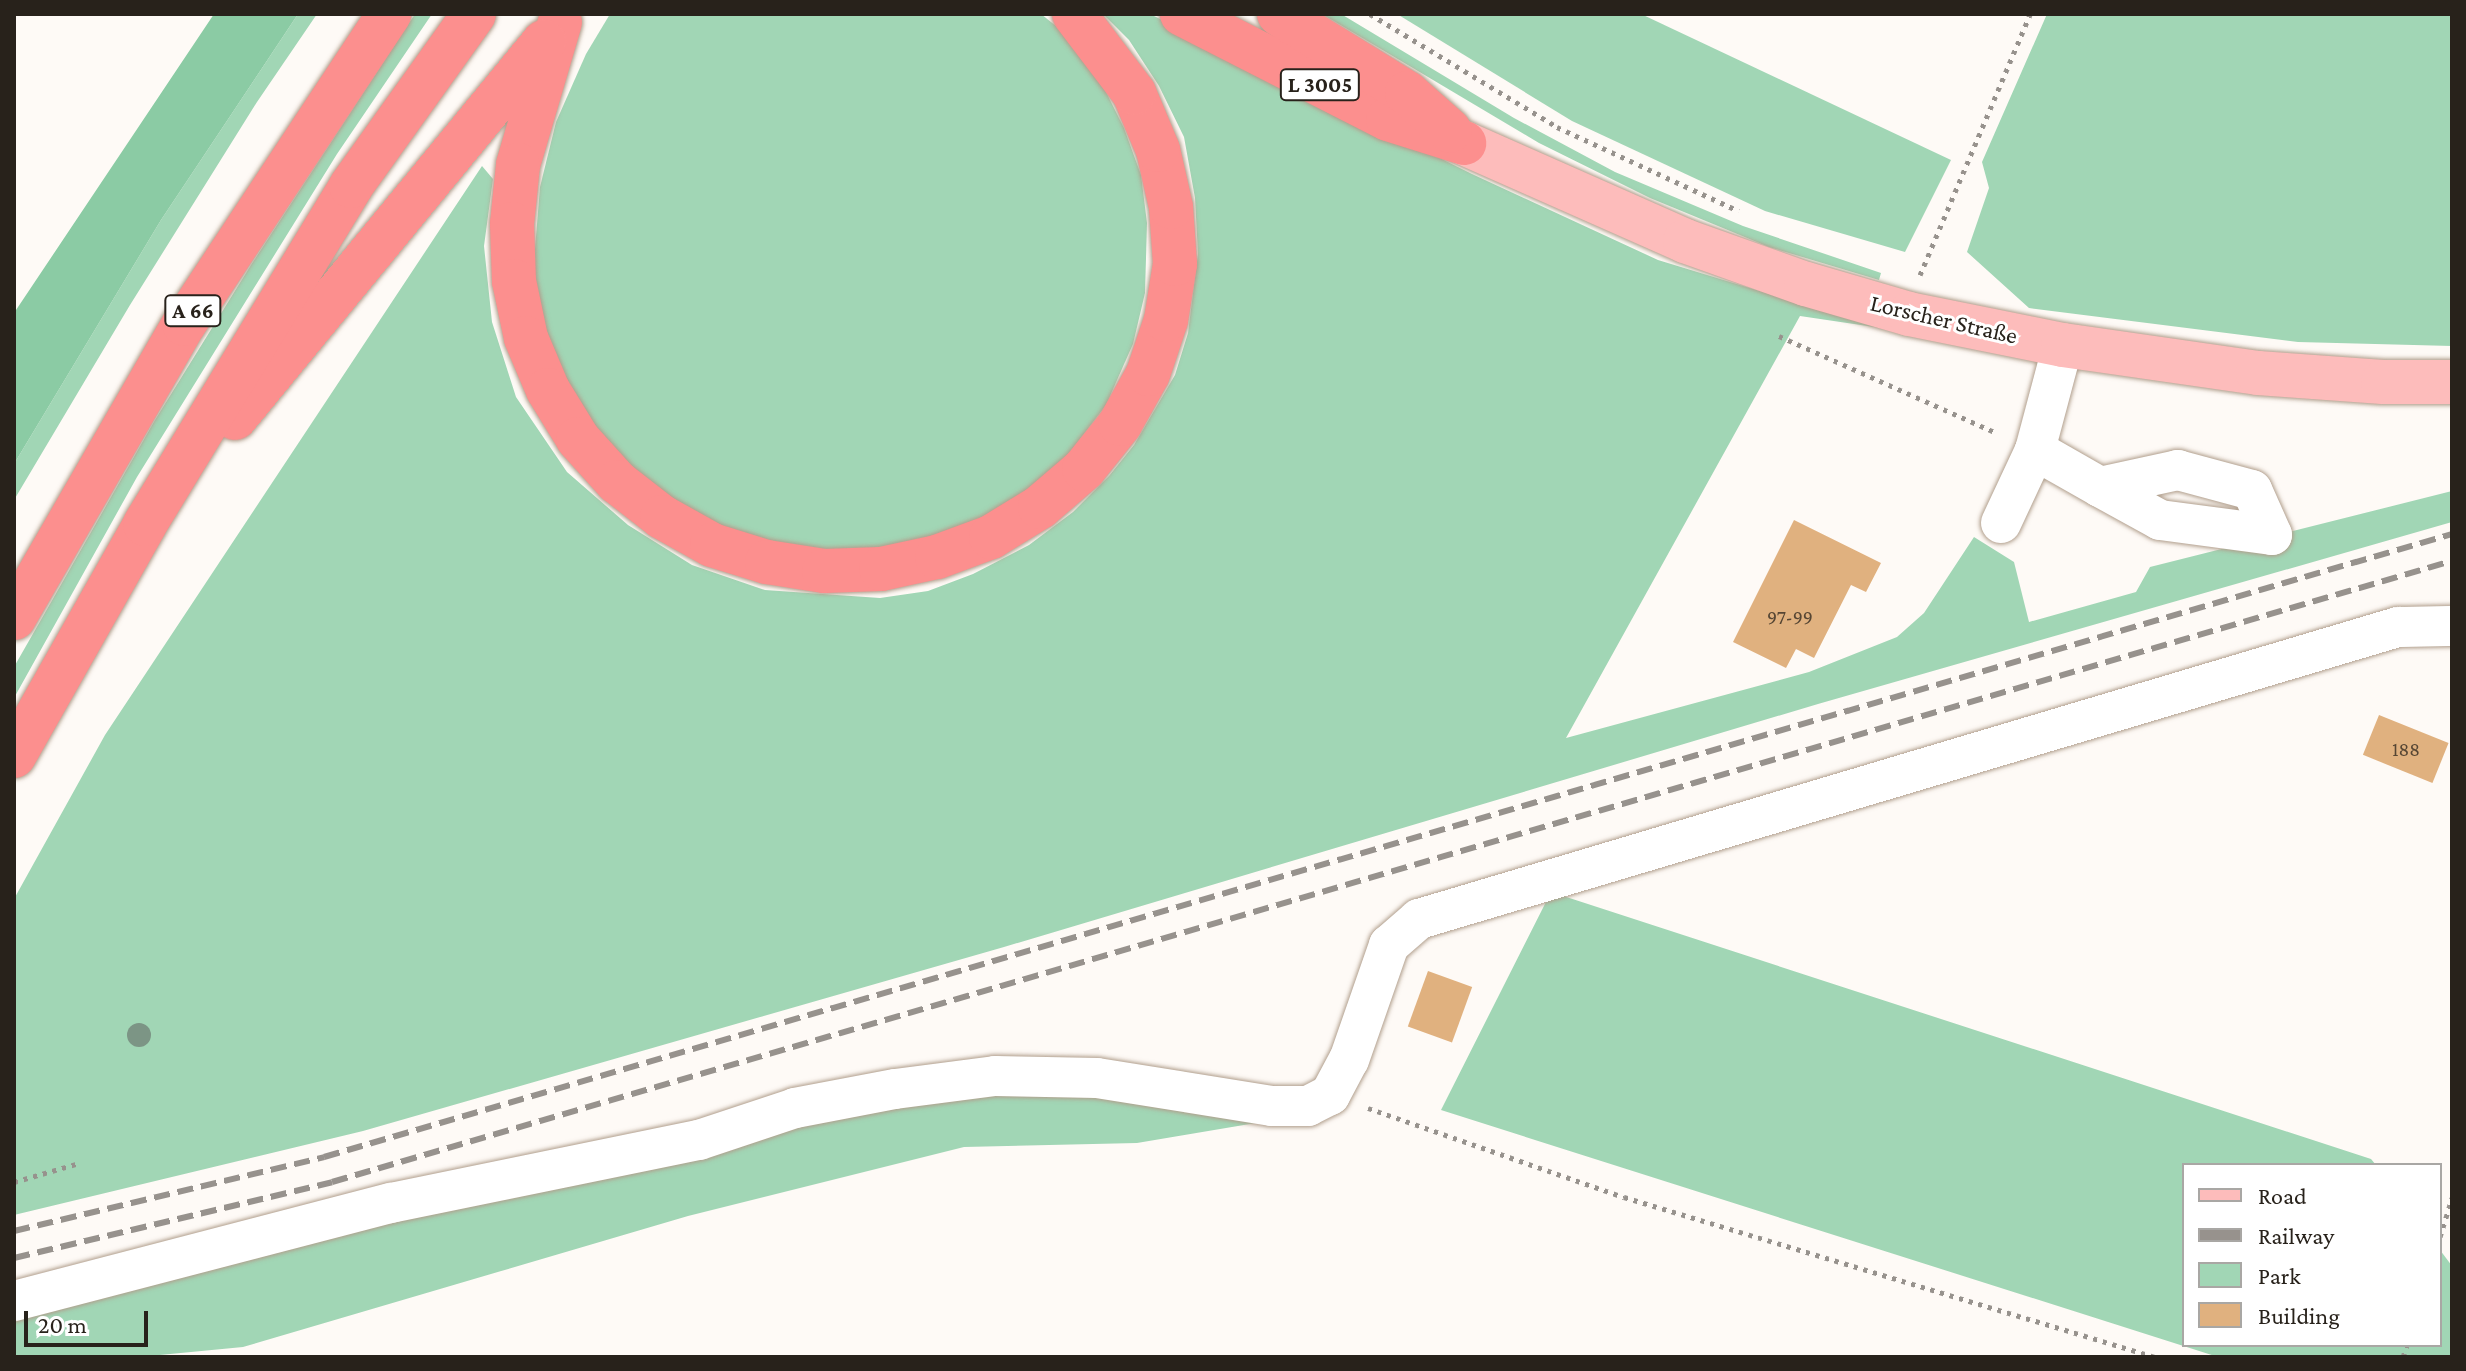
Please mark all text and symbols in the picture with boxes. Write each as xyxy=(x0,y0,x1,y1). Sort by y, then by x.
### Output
road number: L 3005 xyxy=(1278,67,1362,103)
street label: Lorscher Straße xyxy=(1868,288,2020,350)
road number: A 66 xyxy=(163,293,223,329)
house number: 97-99 xyxy=(1767,605,1813,629)
house number: 188 xyxy=(2392,737,2420,761)
legend xyxy=(2182,1163,2442,1347)
text: Road xyxy=(2258,1182,2307,1209)
text: Railway xyxy=(2258,1222,2334,1249)
text: Park xyxy=(2258,1262,2301,1289)
scale bar xyxy=(28,1295,152,1345)
text: Building xyxy=(2258,1302,2340,1329)
text: 20 m xyxy=(38,1311,87,1338)

